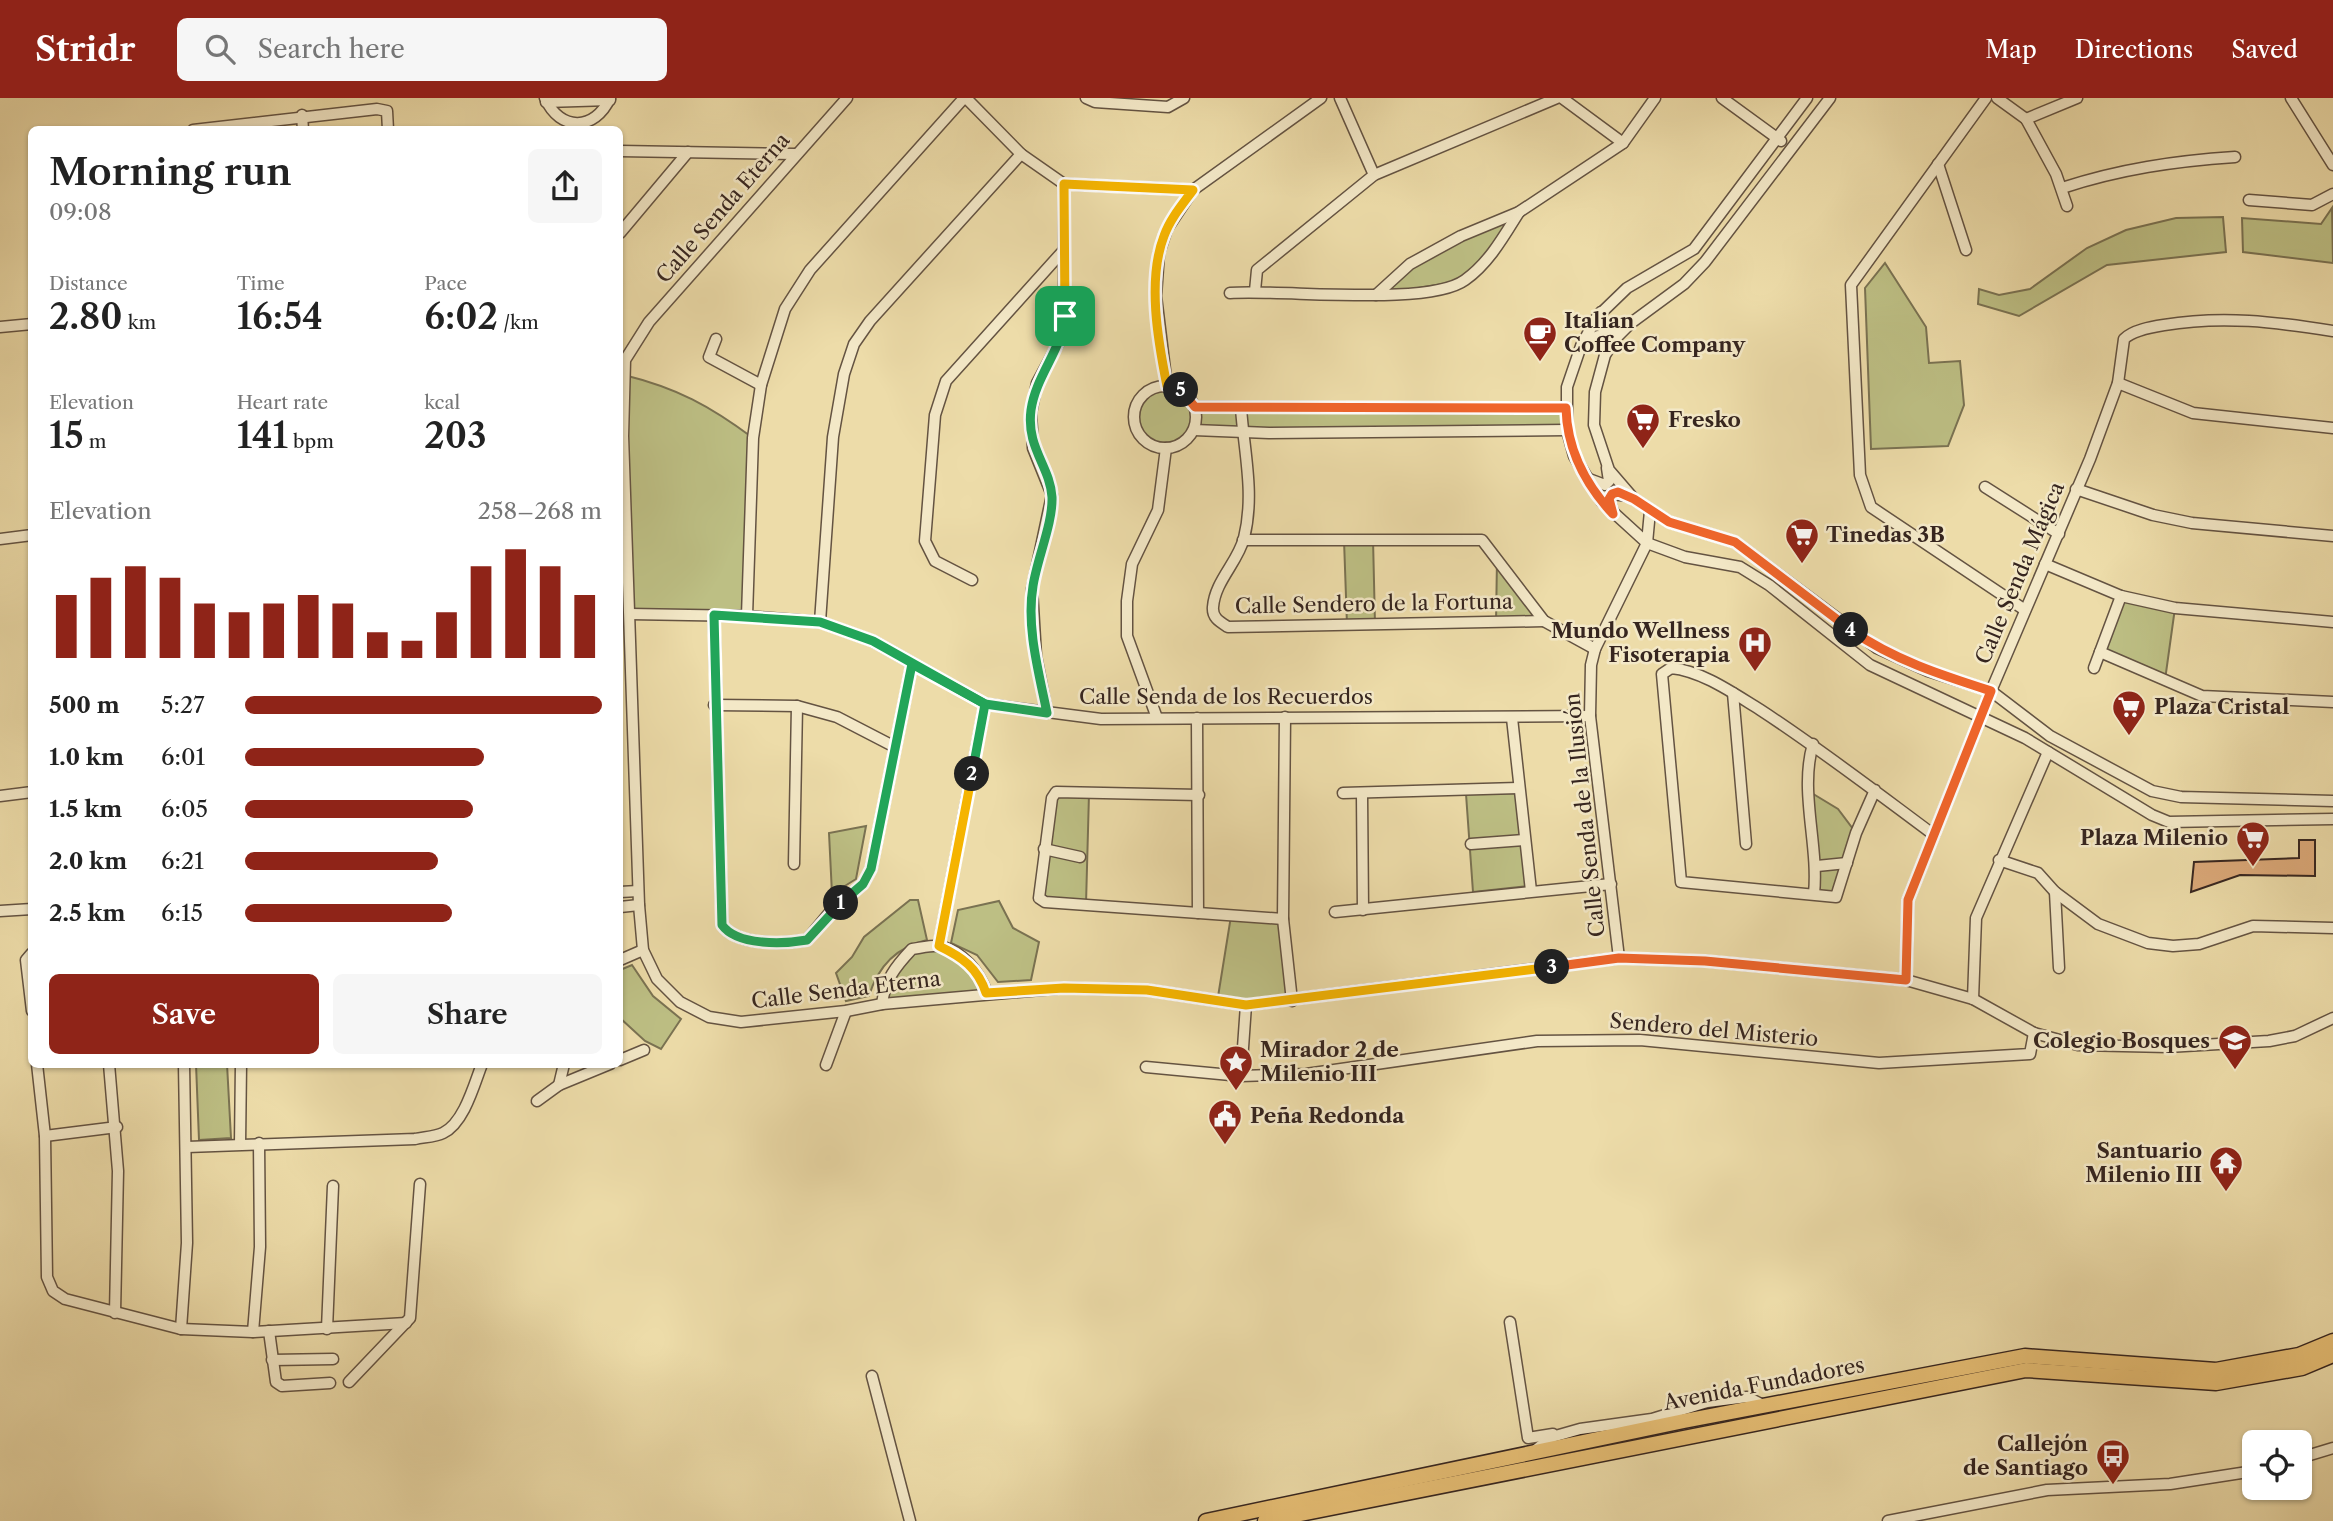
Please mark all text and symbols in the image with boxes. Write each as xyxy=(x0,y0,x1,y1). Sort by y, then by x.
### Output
search box xyxy=(177,18,667,81)
text: Stridr xyxy=(35,29,135,70)
icon: search xyxy=(201,30,239,68)
text: Search here xyxy=(257,33,405,65)
text: Map xyxy=(1985,35,2037,64)
text: Directions xyxy=(2075,35,2193,64)
text: Saved xyxy=(2231,35,2298,64)
street label: Calle Senda Eterna xyxy=(651,127,795,288)
text: Morning run xyxy=(49,148,292,195)
button: share xyxy=(528,149,602,223)
text: 09:08 xyxy=(49,198,112,226)
text: Distance xyxy=(49,272,128,295)
text: Time xyxy=(237,272,285,295)
text: Pace xyxy=(424,272,467,295)
pin xyxy=(1035,286,1095,346)
text: 2.80 xyxy=(49,295,123,338)
text: 16:54 xyxy=(237,295,323,338)
text: 6:02 xyxy=(424,295,498,338)
icon: arrive xyxy=(1046,297,1084,335)
place label: Italian Coffee Company xyxy=(1564,308,1746,357)
text: km xyxy=(123,311,156,334)
text: /km xyxy=(498,311,539,334)
cafe icon: Italian Coffee Company xyxy=(1521,314,1559,363)
pin: 5 xyxy=(1164,372,1198,408)
text: 5 xyxy=(1175,378,1186,401)
text: Elevation xyxy=(49,391,134,414)
text: Heart rate xyxy=(237,391,328,414)
text: kcal xyxy=(424,391,460,414)
supermarket icon: Fresko xyxy=(1624,401,1662,450)
place label: Fresko xyxy=(1668,407,1741,432)
text: 15 xyxy=(49,414,84,457)
text: 141 xyxy=(237,414,288,457)
text: 203 xyxy=(424,414,487,457)
text: m xyxy=(84,430,106,453)
text: bpm xyxy=(288,430,334,453)
street label: Calle Senda Mágica xyxy=(1970,477,2070,668)
text: Elevation xyxy=(49,497,152,525)
text: 258–268 m xyxy=(478,497,602,525)
supermarket icon: Tinedas 3B xyxy=(1783,516,1821,565)
place label: Tinedas 3B xyxy=(1826,522,1945,547)
street label: Calle Sendero de la Fortuna xyxy=(1235,589,1514,618)
pin: 4 xyxy=(1834,612,1868,648)
place label: Mundo Wellness Fisoterapia xyxy=(1551,618,1731,667)
text: 4 xyxy=(1845,618,1856,641)
hospital icon: Mundo Wellness Fisoterapia xyxy=(1736,624,1774,673)
street label: Calle Senda de los Recuerdos xyxy=(1079,684,1373,709)
supermarket icon: Plaza Cristal xyxy=(2110,688,2148,737)
text: 500 m xyxy=(49,691,120,719)
text: 5:27 xyxy=(161,691,205,719)
street label: Calle Senda de la Ilusión xyxy=(1559,692,1610,938)
place label: Plaza Cristal xyxy=(2154,694,2289,719)
text: 1.0 km xyxy=(49,743,124,771)
text: 6:01 xyxy=(161,743,205,771)
pin: 2 xyxy=(954,756,990,792)
text: 2 xyxy=(966,762,977,785)
text: 1.5 km xyxy=(49,795,122,823)
text: 6:05 xyxy=(161,795,208,823)
supermarket icon: Plaza Milenio xyxy=(2234,819,2272,868)
place label: Plaza Milenio xyxy=(2080,825,2228,850)
text: 2.0 km xyxy=(49,847,127,875)
text: 6:21 xyxy=(161,847,204,875)
pin: 1 xyxy=(824,886,858,920)
text: 1 xyxy=(836,891,845,914)
text: 2.5 km xyxy=(49,899,125,927)
text: 6:15 xyxy=(161,899,203,927)
pin: 3 xyxy=(1534,950,1570,984)
text: 3 xyxy=(1546,955,1557,978)
street label: Calle Senda Eterna xyxy=(750,965,943,1014)
button: Save xyxy=(49,974,319,1054)
button: Share xyxy=(333,974,602,1054)
street label: Sendero del Misterio xyxy=(1609,1008,1819,1051)
school or university icon: Colegio Bosques xyxy=(2216,1022,2254,1071)
place label: Colegio Bosques xyxy=(2033,1028,2210,1053)
place label: Mirador 2 de Milenio III xyxy=(1260,1037,1399,1086)
place icon: Mirador 2 de Milenio III xyxy=(1217,1043,1255,1092)
public building icon: Peña Redonda xyxy=(1206,1097,1244,1146)
place label: Peña Redonda xyxy=(1250,1103,1405,1128)
place label: Santuario Milenio III xyxy=(2085,1138,2202,1187)
temple icon: Santuario Milenio III xyxy=(2207,1144,2245,1193)
street label: Avenida Fundadores xyxy=(1660,1352,1867,1415)
map controls xyxy=(2242,1430,2312,1500)
button: locate xyxy=(2242,1430,2312,1500)
place label: Callejón de Santiago xyxy=(1963,1431,2089,1480)
bus stop icon: Callejón de Santiago xyxy=(2094,1437,2132,1486)

